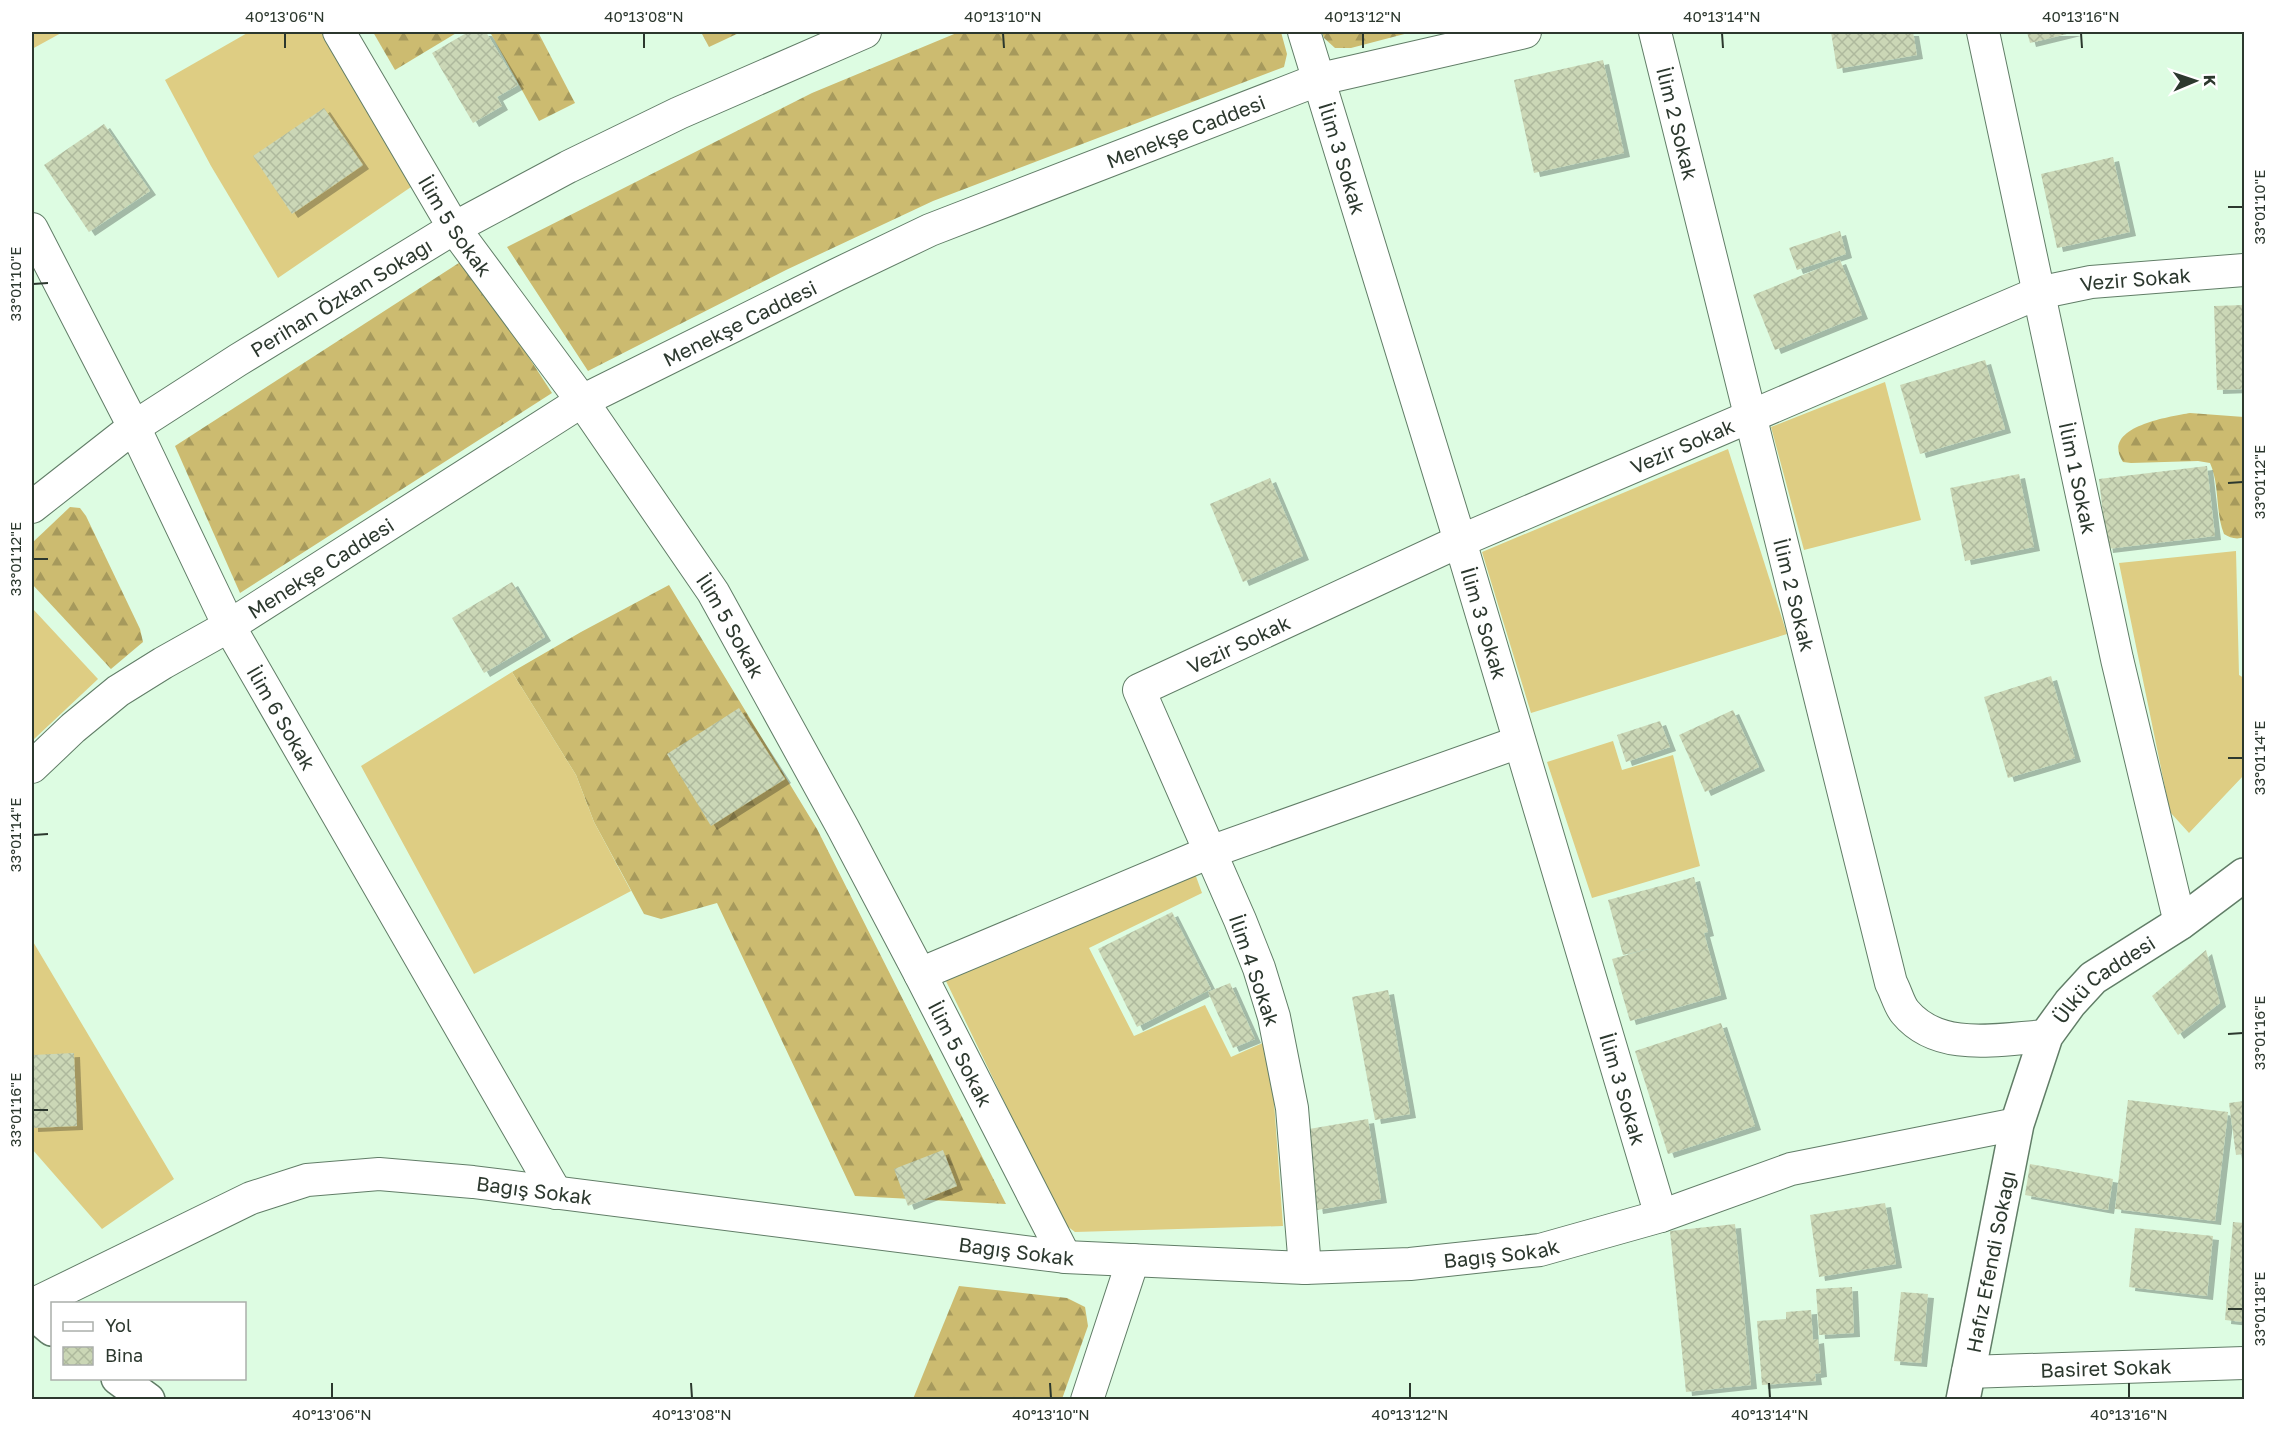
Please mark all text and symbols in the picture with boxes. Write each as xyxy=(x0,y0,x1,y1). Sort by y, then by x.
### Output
text: 40°13'06"N xyxy=(245,7,325,25)
text: 40°13'08"N xyxy=(604,7,684,25)
text: 40°13'10"N xyxy=(964,7,1042,25)
text: 40°13'12"N xyxy=(1325,7,1401,25)
text: 40°13'14"N xyxy=(1683,7,1761,25)
text: 40°13'16"N xyxy=(2042,7,2120,25)
north arrow xyxy=(2165,51,2225,111)
street label: İlim 2 Sokak xyxy=(1652,64,1703,182)
text: K xyxy=(2200,74,2220,87)
street label: Menekşe Caddesi xyxy=(1103,89,1268,173)
street label: İlim 3 Sokak xyxy=(1314,99,1371,217)
text: 33°01'10"E xyxy=(2250,170,2268,244)
street label: İlim 5 Sokak xyxy=(414,171,497,281)
street label: Perihan Özkan Sokağı xyxy=(246,233,436,362)
text: 33°01'10"E xyxy=(6,247,24,321)
street label: Vezir Sokak xyxy=(2078,262,2192,296)
street label: Menekşe Caddesi xyxy=(659,275,820,371)
street label: Vezir Sokak xyxy=(1627,413,1738,479)
street label: İlim 1 Sokak xyxy=(2055,420,2102,536)
text: 33°01'12"E xyxy=(2250,445,2268,519)
street label: Menekşe Caddesi xyxy=(243,512,398,623)
text: 33°01'12"E xyxy=(6,522,24,596)
street label: İlim 2 Sokak xyxy=(1769,536,1820,654)
street label: İlim 3 Sokak xyxy=(1456,564,1512,682)
street label: İlim 5 Sokak xyxy=(692,569,770,682)
street label: Vezir Sokak xyxy=(1183,610,1294,678)
street label: İlim 6 Sokak xyxy=(242,661,321,774)
text: 33°01'14"E xyxy=(2250,721,2268,795)
text: 33°01'14"E xyxy=(6,798,24,872)
street label: İlim 4 Sokak xyxy=(1225,911,1285,1029)
street label: Ülkü Caddesi xyxy=(2047,930,2159,1028)
text: 33°01'16"E xyxy=(2250,996,2268,1070)
street label: İlim 5 Sokak xyxy=(924,997,998,1111)
street label: İlim 3 Sokak xyxy=(1595,1030,1651,1148)
text: 33°01'16"E xyxy=(6,1073,24,1147)
street label: Hafız Efendi Sokağı xyxy=(1961,1168,2020,1355)
street label: Bağış Sokak xyxy=(475,1171,594,1209)
street label: Bağış Sokak xyxy=(957,1232,1075,1269)
street label: Bağış Sokak xyxy=(1442,1233,1562,1272)
text: 33°01'18"E xyxy=(2250,1272,2268,1346)
legend xyxy=(51,1302,246,1380)
text: Yol xyxy=(105,1314,132,1336)
text: Bina xyxy=(105,1344,143,1366)
street label: Basiret Sokak xyxy=(2040,1353,2172,1382)
text: 40°13'06"N xyxy=(292,1405,372,1423)
text: 40°13'08"N xyxy=(652,1405,732,1423)
text: 40°13'10"N xyxy=(1012,1405,1090,1423)
text: 40°13'12"N xyxy=(1372,1405,1448,1423)
text: 40°13'14"N xyxy=(1731,1405,1809,1423)
text: 40°13'16"N xyxy=(2090,1405,2168,1423)

